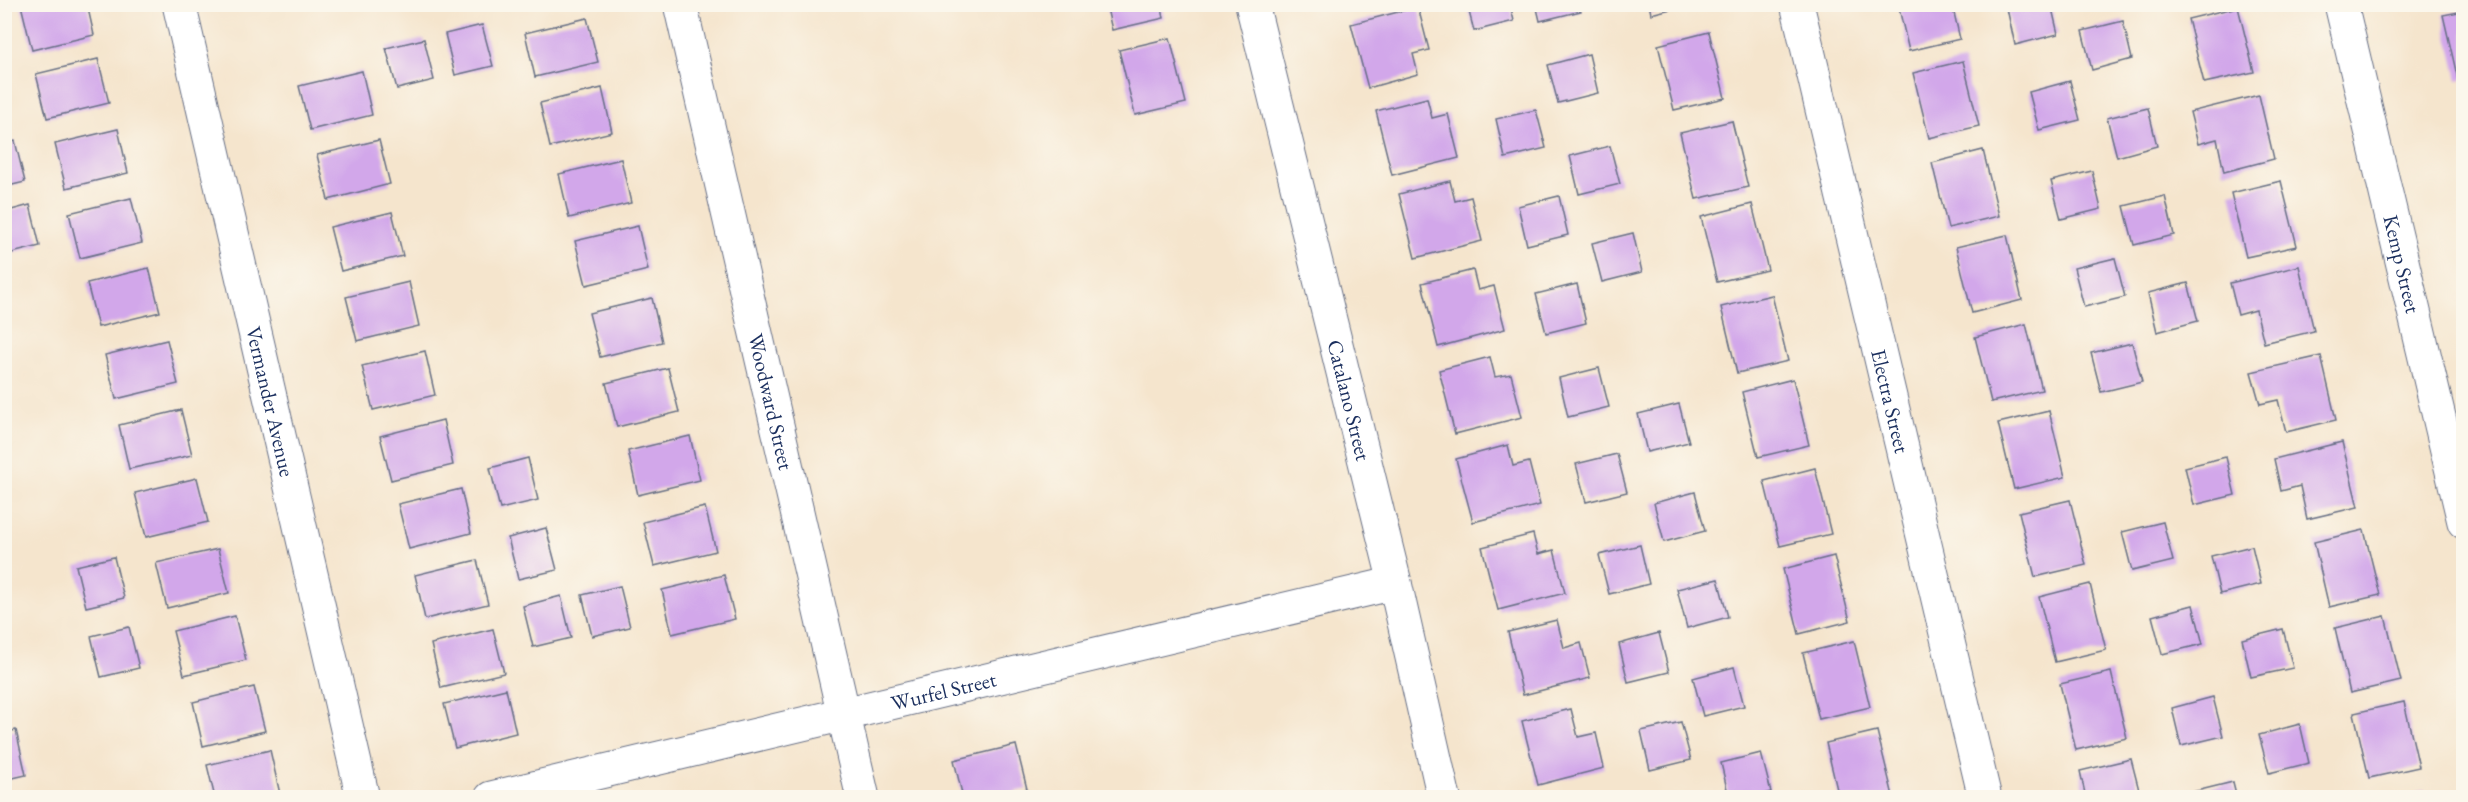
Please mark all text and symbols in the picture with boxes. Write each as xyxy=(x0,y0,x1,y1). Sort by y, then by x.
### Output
street label: Kemp Street xyxy=(2378,212,2427,316)
street label: Vermander Avenue xyxy=(241,324,302,479)
street label: Woodward Street xyxy=(743,331,800,473)
street label: Catalano Street xyxy=(1322,337,1378,464)
street label: Electra Street xyxy=(1866,346,1916,456)
street label: Wurfel Street xyxy=(888,665,999,716)

